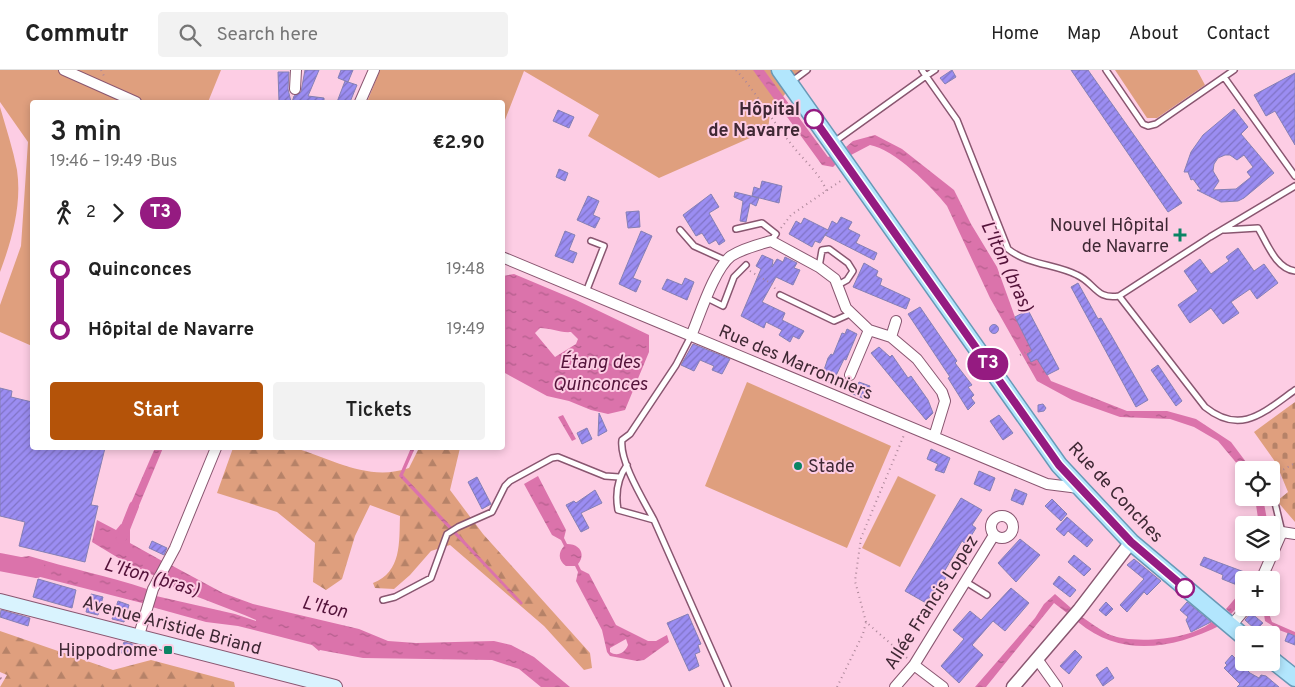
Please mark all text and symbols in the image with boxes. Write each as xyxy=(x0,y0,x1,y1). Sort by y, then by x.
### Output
search box xyxy=(158,12,508,57)
text: Commutr xyxy=(25,20,128,50)
icon: search xyxy=(176,21,204,49)
text: Search here xyxy=(216,23,318,47)
text: Home xyxy=(991,23,1039,46)
text: Map xyxy=(1067,23,1101,46)
text: About xyxy=(1129,23,1178,46)
text: Contact xyxy=(1206,23,1270,46)
place label: Hôpital de Navarre xyxy=(708,99,800,143)
marker: Hôpital de Navarre xyxy=(804,109,824,129)
text: 3 min xyxy=(50,115,122,151)
text: €2.90 xyxy=(432,131,485,155)
text: 19:46 – 19:49 · Bus xyxy=(50,152,177,172)
icon: walk xyxy=(50,199,78,227)
icon: forward xyxy=(104,199,132,227)
text: T3 xyxy=(150,201,171,224)
text: 2 xyxy=(86,203,96,223)
place label: Nouvel Hôpital de Navarre xyxy=(1050,215,1169,259)
water label: L'Iton (bras) xyxy=(974,217,1038,317)
marker: Nouvel Hôpital de Navarre xyxy=(1173,228,1187,242)
text: Quinconces xyxy=(88,258,192,282)
text: 19:48 xyxy=(446,260,485,280)
text: Hôpital de Navarre xyxy=(88,318,254,342)
text: 19:49 xyxy=(447,320,485,340)
street label: Rue des Marronniers xyxy=(715,321,876,406)
line badge: T3 xyxy=(966,348,1010,380)
water label: Étang des Quinconces xyxy=(552,350,648,397)
text: T3 xyxy=(977,352,999,375)
button: Start xyxy=(50,382,263,440)
button: Tickets xyxy=(273,382,485,440)
street label: Rue de Conches xyxy=(1062,438,1167,548)
place label: Stade xyxy=(808,456,855,479)
marker: Stade xyxy=(792,460,804,472)
map controls xyxy=(1235,461,1280,671)
button: locate xyxy=(1235,461,1280,506)
button: layers xyxy=(1235,516,1280,561)
street label: Allée Francis Lopez xyxy=(880,531,984,675)
water label: L'Iton (bras) xyxy=(101,553,203,603)
button: + xyxy=(1235,571,1280,616)
unlabelled marker xyxy=(1175,578,1195,598)
street label: Avenue Aristide Briand xyxy=(80,591,264,661)
water label: L'Iton xyxy=(299,591,350,625)
button: − xyxy=(1235,626,1280,671)
place label: Hippodrome xyxy=(58,640,158,663)
marker: Hippodrome xyxy=(162,644,174,656)

